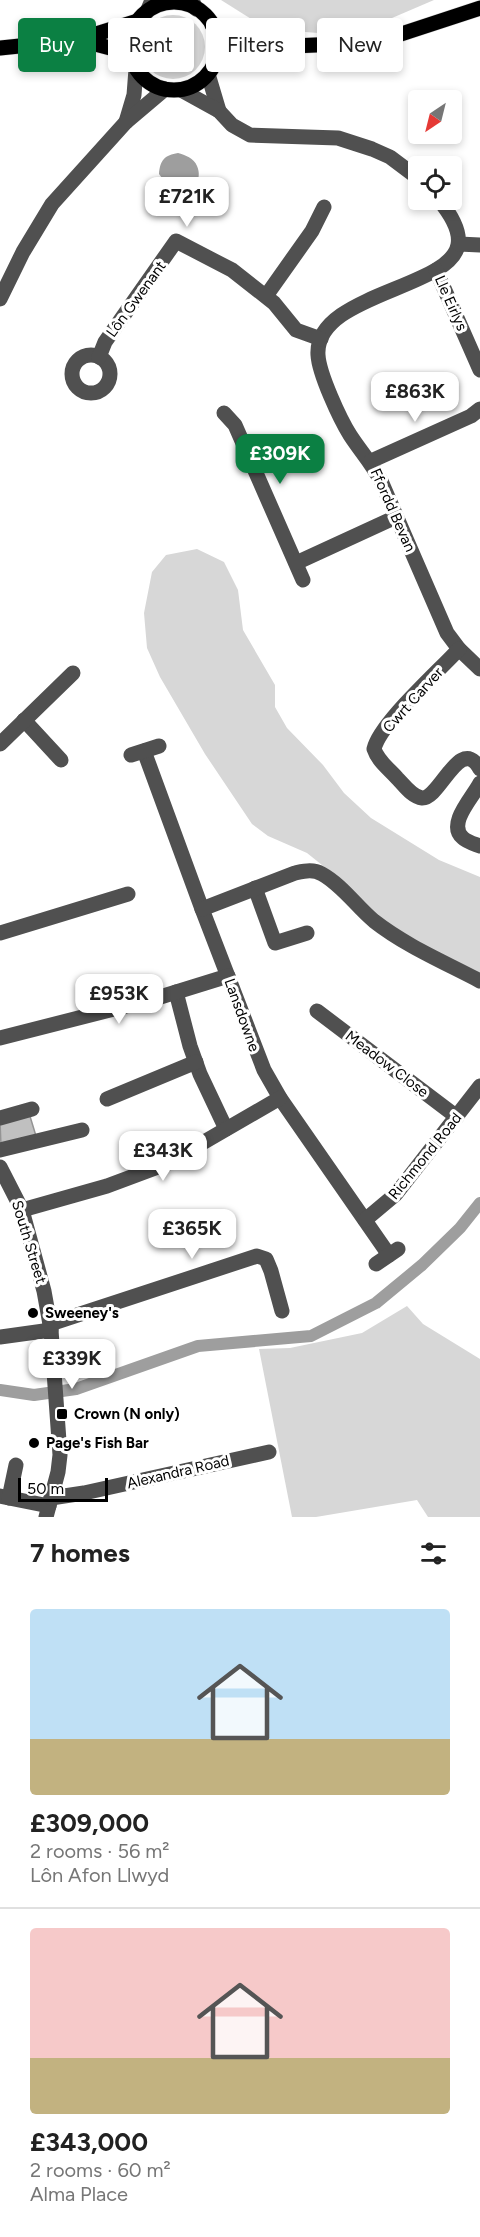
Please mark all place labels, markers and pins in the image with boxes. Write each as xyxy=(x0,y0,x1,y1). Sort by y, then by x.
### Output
pin: £721K xyxy=(145,177,229,228)
pin: £863K xyxy=(373,372,457,423)
pin: £309K xyxy=(238,434,322,485)
pin: £953K xyxy=(77,974,161,1025)
pin: £343K xyxy=(121,1131,205,1182)
pin: £365K xyxy=(150,1209,234,1260)
place label: Sweeney's xyxy=(45,1304,119,1322)
marker: Sweeney's xyxy=(26,1306,40,1320)
pin: £339K xyxy=(30,1339,114,1390)
place label: Crown (N only) xyxy=(74,1405,180,1423)
marker: Crown (N only) xyxy=(55,1407,69,1421)
place label: Page's Fish Bar xyxy=(46,1434,149,1452)
marker: Page's Fish Bar xyxy=(27,1436,41,1450)

